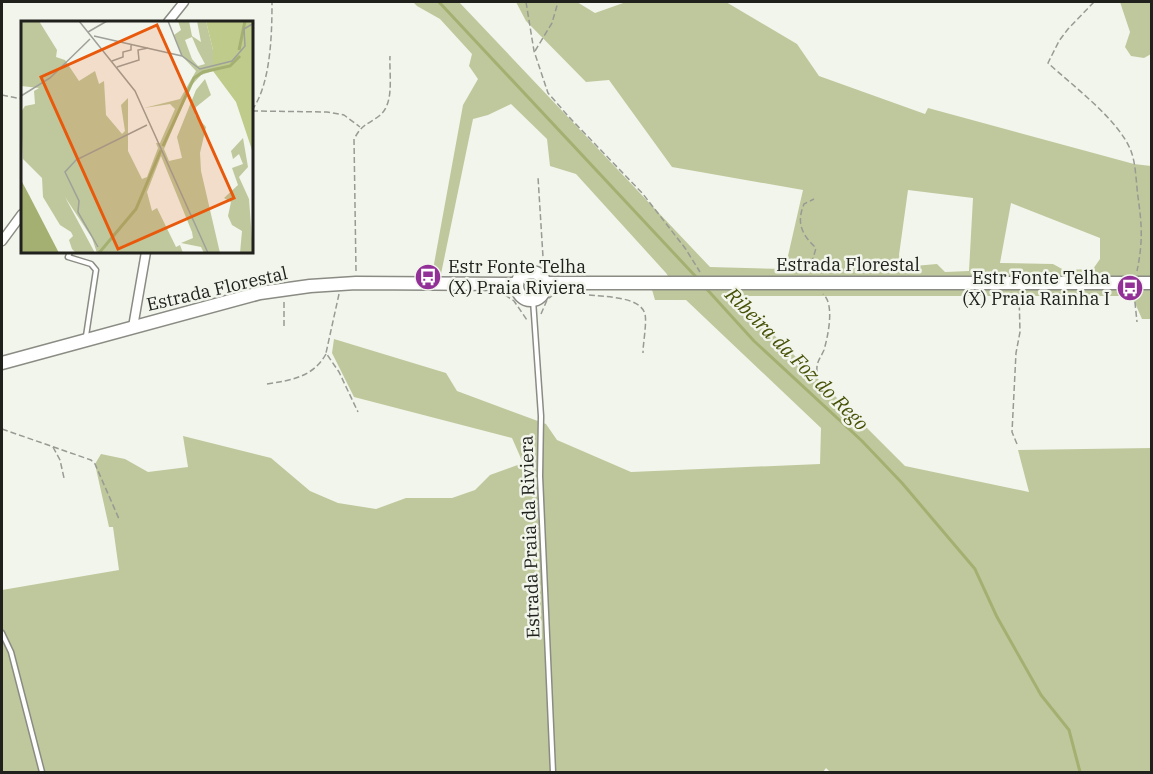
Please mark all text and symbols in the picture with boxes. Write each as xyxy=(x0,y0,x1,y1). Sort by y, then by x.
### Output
inset map xyxy=(21,21,254,254)
street label: Estrada Florestal xyxy=(776,253,920,276)
place label: Estr Fonte Telha (X) Praia Riviera xyxy=(448,255,586,299)
street label: Estrada Florestal xyxy=(144,261,290,316)
bus stop icon: Estr Fonte Telha (X) Praia Riviera xyxy=(413,262,443,292)
place label: Estr Fonte Telha (X) Praia Rainha I xyxy=(962,266,1110,310)
bus stop icon: Estr Fonte Telha (X) Praia Rainha I xyxy=(1115,273,1145,303)
water label: Ribeira da Foz do Rego xyxy=(719,280,875,436)
street label: Estrada Praia da Riviera xyxy=(514,435,545,639)

